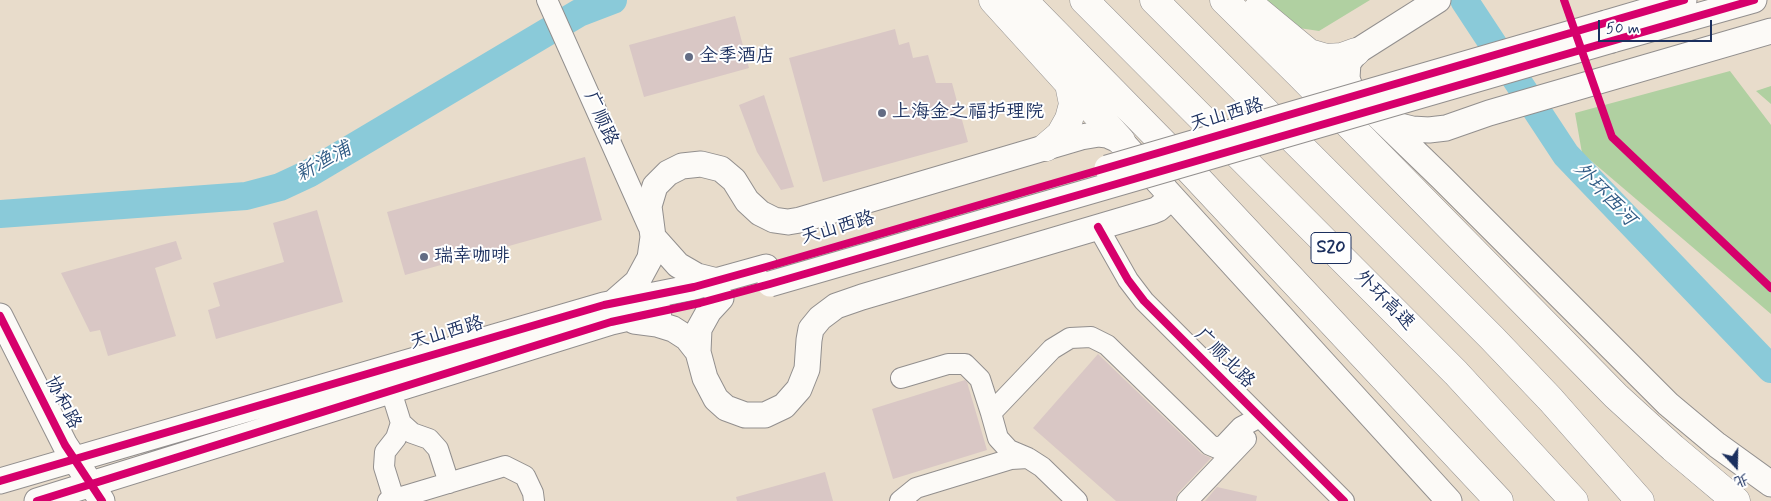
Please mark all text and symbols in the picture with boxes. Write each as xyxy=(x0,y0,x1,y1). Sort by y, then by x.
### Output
scale bar xyxy=(1601,10,1715,42)
text: 50 m xyxy=(1606,19,1640,39)
place label: 全季酒店 xyxy=(699,46,775,68)
marker: 全季酒店 xyxy=(683,51,695,63)
street label: 广顺路 xyxy=(578,88,622,150)
street label: 天山西路 xyxy=(1187,95,1267,137)
place label: 上海金之福护理院 xyxy=(892,102,1044,124)
marker: 上海金之福护理院 xyxy=(876,107,888,119)
water label: 新渔浦 xyxy=(292,138,356,188)
water label: 外环西河 xyxy=(1568,158,1640,232)
street label: 天山西路 xyxy=(798,208,878,250)
road number: S20 xyxy=(1311,232,1351,264)
place label: 瑞幸咖啡 xyxy=(434,246,510,268)
marker: 瑞幸咖啡 xyxy=(418,251,430,263)
street label: 外环高速 xyxy=(1349,266,1419,336)
street label: 天山西路 xyxy=(407,313,487,355)
street label: 广顺北路 xyxy=(1189,324,1259,394)
street label: 协和路 xyxy=(39,372,85,434)
north arrow xyxy=(1711,441,1761,491)
text: 北 xyxy=(1732,469,1751,491)

